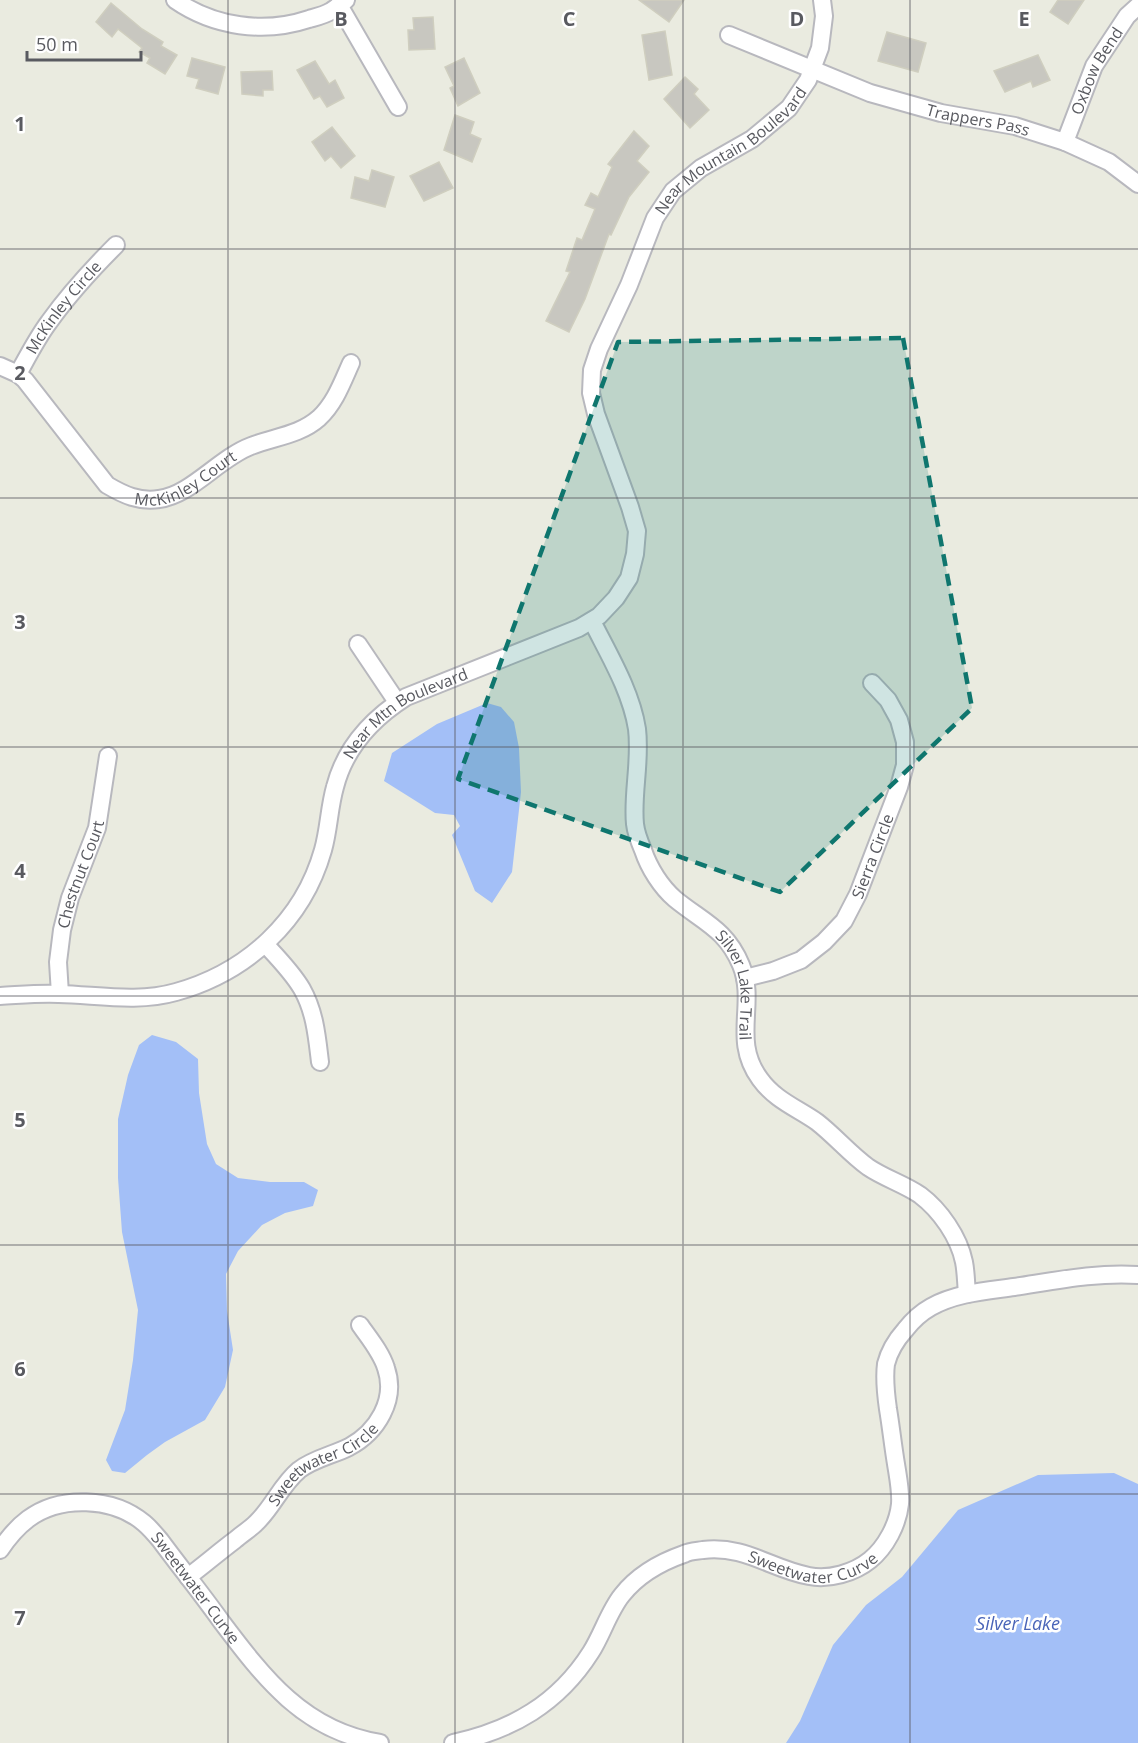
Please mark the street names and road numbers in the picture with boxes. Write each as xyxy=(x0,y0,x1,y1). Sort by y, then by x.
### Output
street label: Oxbow Bend xyxy=(1065,23,1128,118)
street label: Near Mountain Boulevard xyxy=(649,82,811,219)
street label: Trappers Pass xyxy=(924,98,1033,141)
street label: McKinley Circle xyxy=(20,256,106,358)
street label: McKinley Court xyxy=(133,445,240,511)
street label: Near Mtn Boulevard xyxy=(337,663,471,763)
street label: Sierra Circle xyxy=(846,811,899,902)
street label: Chestnut Court xyxy=(52,819,109,931)
street label: Silver Lake Trail xyxy=(711,925,758,1041)
street label: Sweetwater Circle xyxy=(263,1418,383,1510)
street label: Sweetwater Curve xyxy=(146,1527,245,1648)
street label: Sweetwater Curve xyxy=(742,1540,878,1562)

